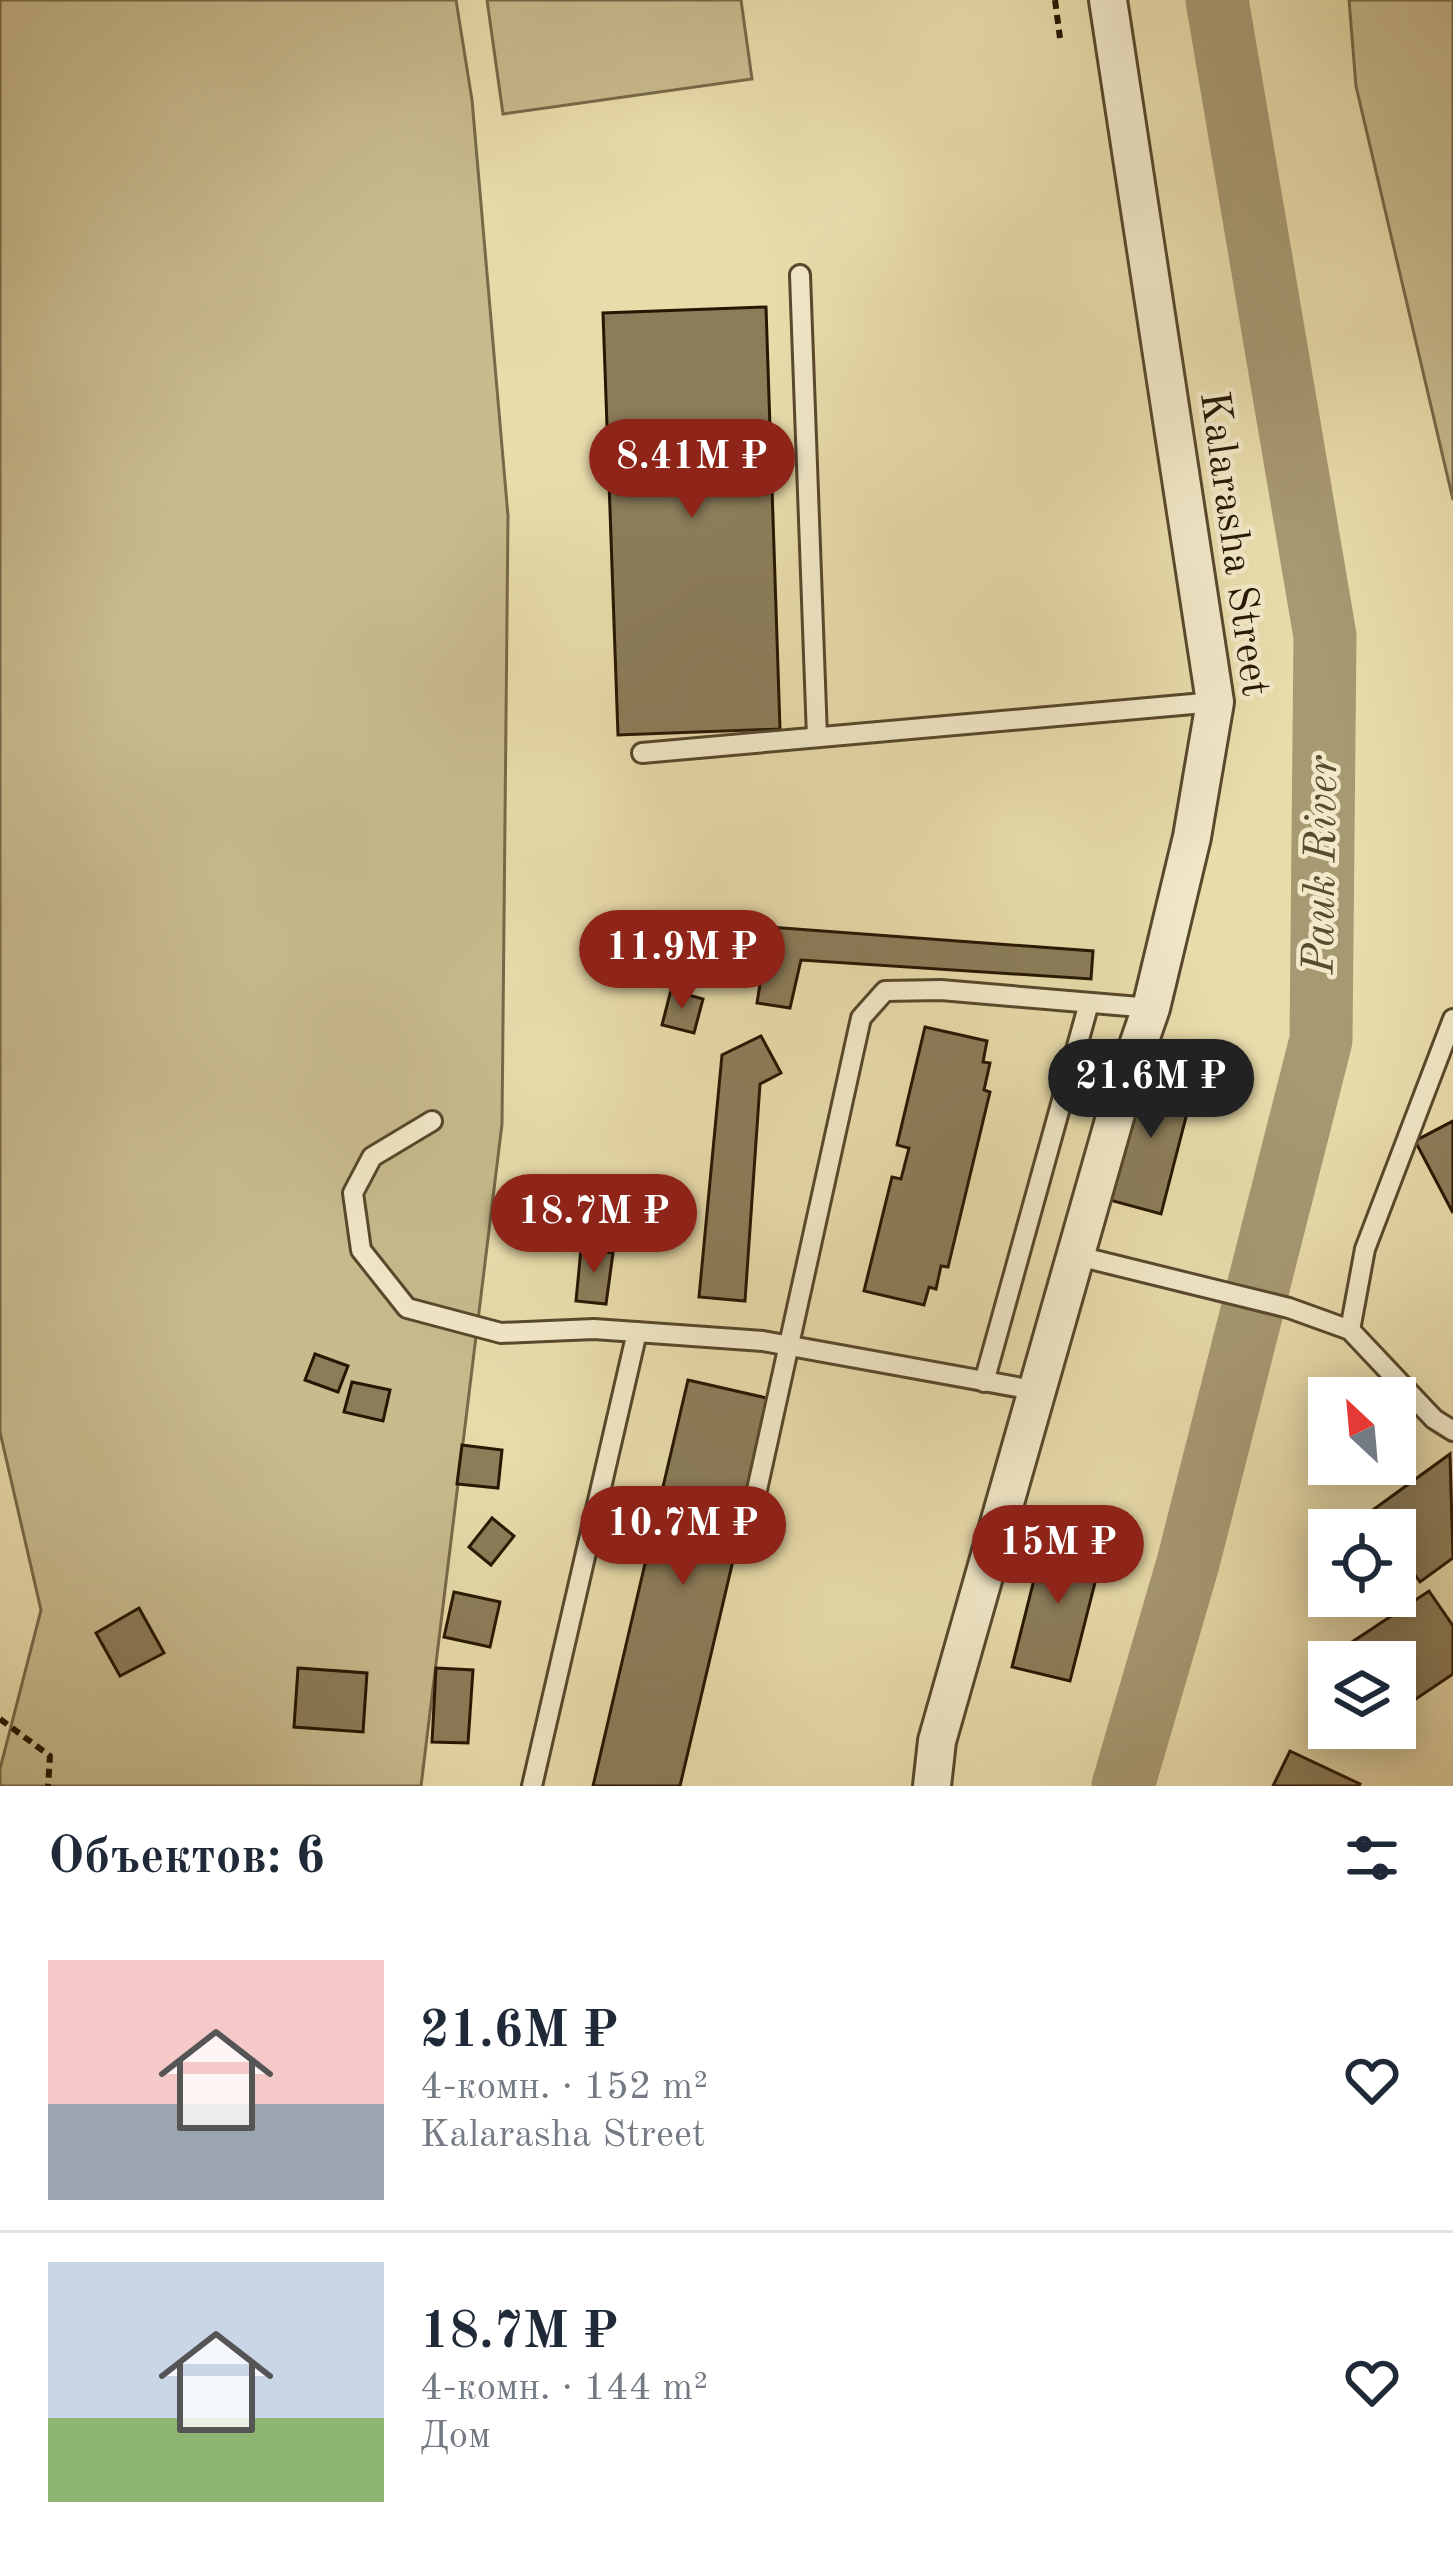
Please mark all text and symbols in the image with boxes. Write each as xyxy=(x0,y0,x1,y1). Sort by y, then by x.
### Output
street label: Kalarasha Street xyxy=(1191,389,1275,699)
pin: 8.41M ₽ xyxy=(581,419,803,521)
text: 8.41M ₽ xyxy=(616,438,768,477)
water label: Pauk River xyxy=(1299,754,1347,976)
pin: 11.9M ₽ xyxy=(571,910,793,1012)
text: 11.9M ₽ xyxy=(606,929,758,968)
pin: 21.6M ₽ xyxy=(1040,1039,1262,1141)
text: 21.6M ₽ xyxy=(1075,1058,1227,1097)
pin: 18.7M ₽ xyxy=(483,1174,705,1276)
text: 18.7M ₽ xyxy=(518,1193,670,1232)
north arrow xyxy=(1308,1377,1416,1485)
map controls xyxy=(1308,1377,1416,1749)
pin: 10.7M ₽ xyxy=(572,1486,794,1588)
text: 10.7M ₽ xyxy=(607,1505,759,1544)
pin: 15M ₽ xyxy=(974,1505,1142,1607)
button: locate xyxy=(1308,1509,1416,1617)
text: 15M ₽ xyxy=(999,1524,1117,1563)
button: layers xyxy=(1308,1641,1416,1749)
icon: filters xyxy=(1339,1825,1405,1891)
text: Объектов: 6 xyxy=(48,1833,325,1884)
text: 21.6M ₽ xyxy=(420,2007,619,2058)
icon: home xyxy=(144,2008,288,2152)
icon: heart xyxy=(1339,2047,1405,2113)
text: 4-комн. · 152 m² xyxy=(420,2068,708,2107)
text: Kalarasha Street xyxy=(420,2116,705,2155)
text: 18.7M ₽ xyxy=(420,2308,619,2359)
icon: home xyxy=(144,2310,288,2454)
icon: heart xyxy=(1339,2349,1405,2415)
text: 4-комн. · 144 m² xyxy=(420,2369,708,2408)
text: Дом xyxy=(420,2417,491,2456)

